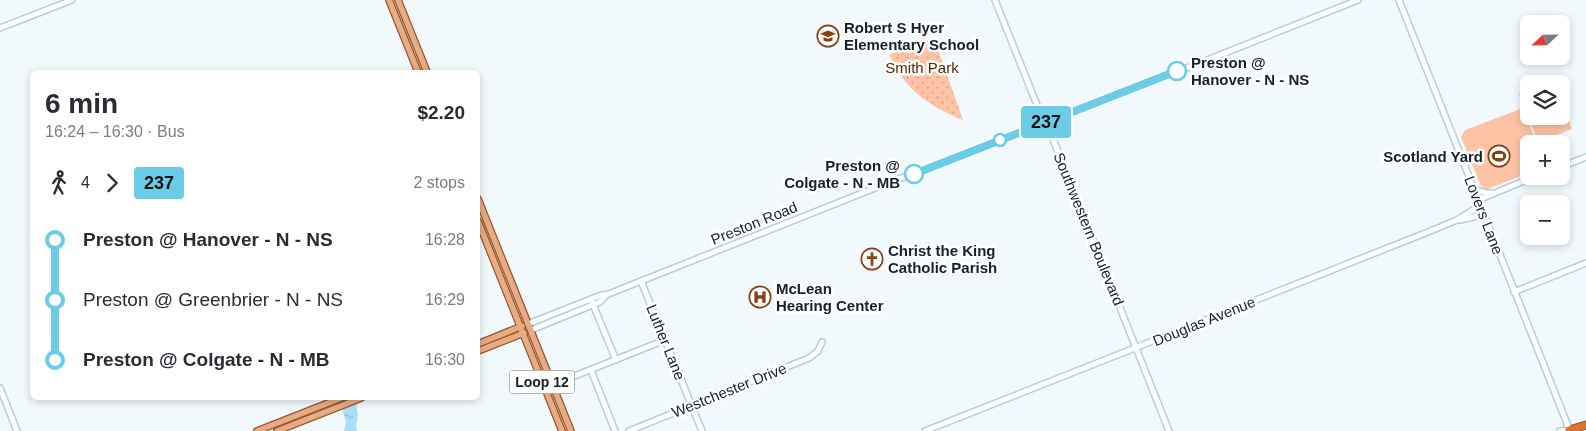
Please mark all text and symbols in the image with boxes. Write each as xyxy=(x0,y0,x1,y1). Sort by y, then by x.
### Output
north arrow xyxy=(1520,15,1570,65)
map controls xyxy=(1520,15,1570,245)
place label: Robert S Hyer Elementary School xyxy=(844,19,979,53)
school or university icon: Robert S Hyer Elementary School xyxy=(816,24,840,48)
place label: Preston @ Hanover - N - NS xyxy=(1191,54,1309,88)
park label: Smith Park xyxy=(885,59,959,76)
marker: Preston @ Hanover - N - NS xyxy=(1167,61,1187,81)
button: layers xyxy=(1520,75,1570,125)
text: 6 min xyxy=(45,88,118,119)
text: $2.20 xyxy=(417,102,465,123)
line badge: 237 xyxy=(1017,106,1075,138)
text: 237 xyxy=(1031,112,1061,132)
text: 16:24 – 16:30 · Bus xyxy=(45,123,185,140)
unlabelled marker xyxy=(993,133,1007,147)
button: + xyxy=(1520,135,1570,185)
sports icon: Scotland Yard xyxy=(1487,144,1511,168)
place label: Scotland Yard xyxy=(1383,148,1483,165)
street label: Southwestern Boulevard xyxy=(1051,150,1127,308)
place label: Preston @ Colgate - N - MB xyxy=(784,157,900,191)
marker: Preston @ Colgate - N - MB xyxy=(904,164,924,184)
icon: walk xyxy=(45,169,73,197)
icon: forward xyxy=(98,169,126,197)
text: 237 xyxy=(144,173,174,193)
street label: Lovers Lane xyxy=(1461,173,1507,257)
text: 4 xyxy=(81,174,90,191)
text: 2 stops xyxy=(413,174,465,191)
button: − xyxy=(1520,195,1570,245)
street label: Preston Road xyxy=(708,198,800,248)
text: Preston @ Hanover - N - NS xyxy=(83,229,333,250)
text: 16:28 xyxy=(425,231,465,248)
place label: Christ the King Catholic Parish xyxy=(888,242,997,276)
church icon: Christ the King Catholic Parish xyxy=(860,247,884,271)
place label: McLean Hearing Center xyxy=(776,280,884,314)
hospital icon: McLean Hearing Center xyxy=(748,285,772,309)
text: Preston @ Greenbrier - N - NS xyxy=(83,289,343,310)
text: 16:29 xyxy=(425,291,465,308)
street label: Douglas Avenue xyxy=(1150,293,1258,349)
street label: Luther Lane xyxy=(643,302,689,382)
text: Preston @ Colgate - N - MB xyxy=(83,349,330,370)
text: 16:30 xyxy=(425,351,465,368)
street label: Westchester Drive xyxy=(669,359,789,421)
road number: Loop 12 xyxy=(510,371,574,394)

